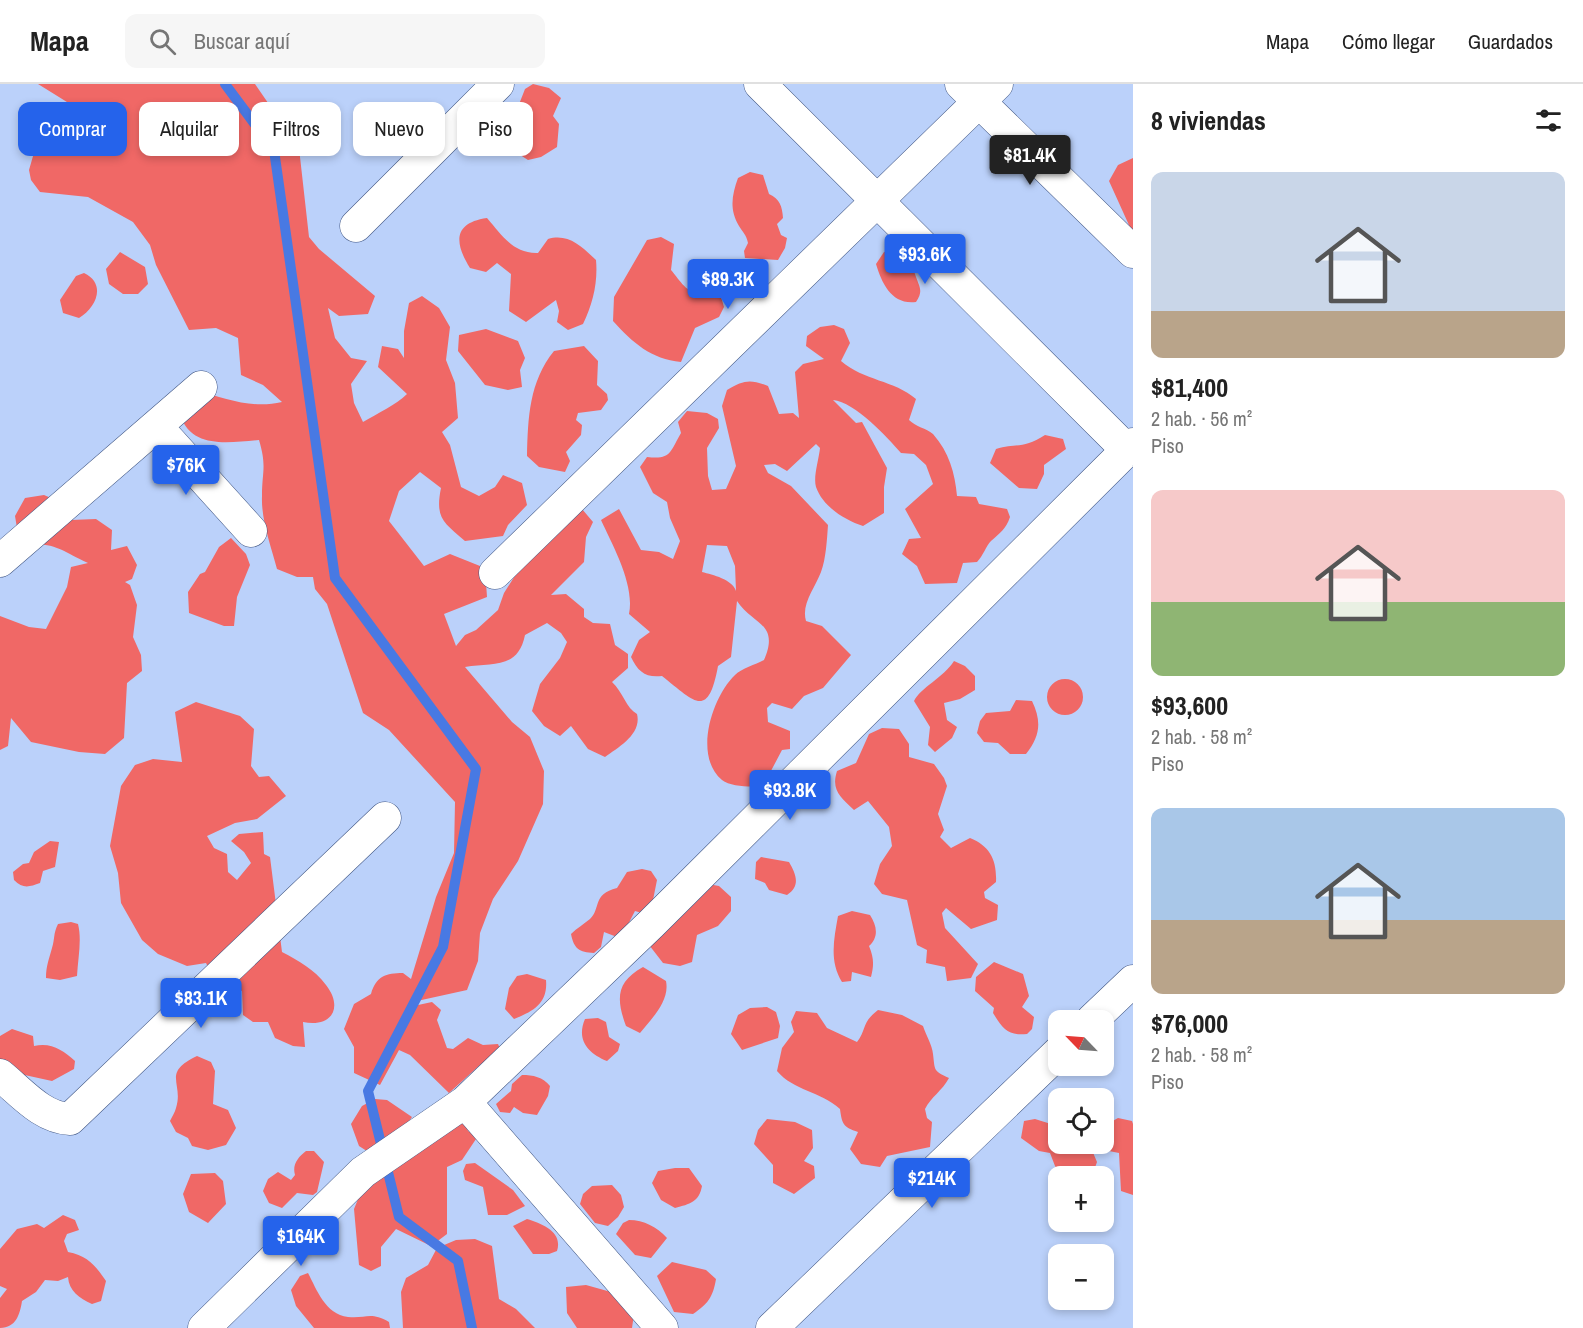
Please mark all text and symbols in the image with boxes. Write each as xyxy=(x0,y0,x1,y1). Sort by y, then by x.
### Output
search box xyxy=(125,14,545,68)
text: Mapa xyxy=(30,22,89,60)
icon: search xyxy=(146,25,179,58)
text: Buscar aquí xyxy=(194,26,290,56)
text: Mapa xyxy=(1266,27,1309,56)
text: Cómo llegar xyxy=(1342,27,1435,56)
text: Guardados xyxy=(1468,27,1553,56)
chip: Comprar xyxy=(18,102,127,156)
chip: Alquilar xyxy=(139,102,239,156)
chip: Filtros xyxy=(251,102,341,156)
chip: Nuevo xyxy=(353,102,445,156)
chip: Piso xyxy=(457,102,533,156)
text: 8 viviendas xyxy=(1151,103,1266,138)
icon: filters xyxy=(1532,104,1565,137)
pin: $81.4K xyxy=(981,135,1079,186)
text: $81.4K xyxy=(1004,141,1056,168)
icon: home xyxy=(1304,211,1412,319)
pin: $93.6K xyxy=(876,234,974,285)
text: $93.6K xyxy=(899,240,951,267)
pin: $89.3K xyxy=(679,259,777,310)
text: $89.3K xyxy=(702,265,754,292)
text: $81,400 xyxy=(1151,370,1228,405)
text: 2 hab. · 56 m² xyxy=(1151,405,1252,432)
text: Piso xyxy=(1151,432,1184,459)
pin: $76K xyxy=(150,445,222,496)
text: $76K xyxy=(166,451,206,478)
icon: home xyxy=(1304,529,1412,637)
text: $93,600 xyxy=(1151,688,1228,723)
text: 2 hab. · 58 m² xyxy=(1151,723,1252,750)
text: Piso xyxy=(1151,750,1184,777)
pin: $93.8K xyxy=(741,770,839,821)
text: $93.8K xyxy=(764,776,816,803)
icon: home xyxy=(1304,847,1412,955)
pin: $83.1K xyxy=(152,978,250,1029)
text: $83.1K xyxy=(175,984,227,1011)
text: $76,000 xyxy=(1151,1006,1228,1041)
north arrow xyxy=(1048,1010,1114,1076)
map controls xyxy=(1048,1010,1114,1310)
text: 2 hab. · 58 m² xyxy=(1151,1041,1252,1068)
text: Piso xyxy=(1151,1068,1184,1095)
button: locate xyxy=(1048,1088,1114,1154)
pin: $214K xyxy=(890,1158,974,1209)
text: $214K xyxy=(908,1164,956,1191)
button: + xyxy=(1048,1166,1114,1232)
pin: $164K xyxy=(259,1216,343,1267)
text: $164K xyxy=(277,1222,325,1249)
button: − xyxy=(1048,1244,1114,1310)

